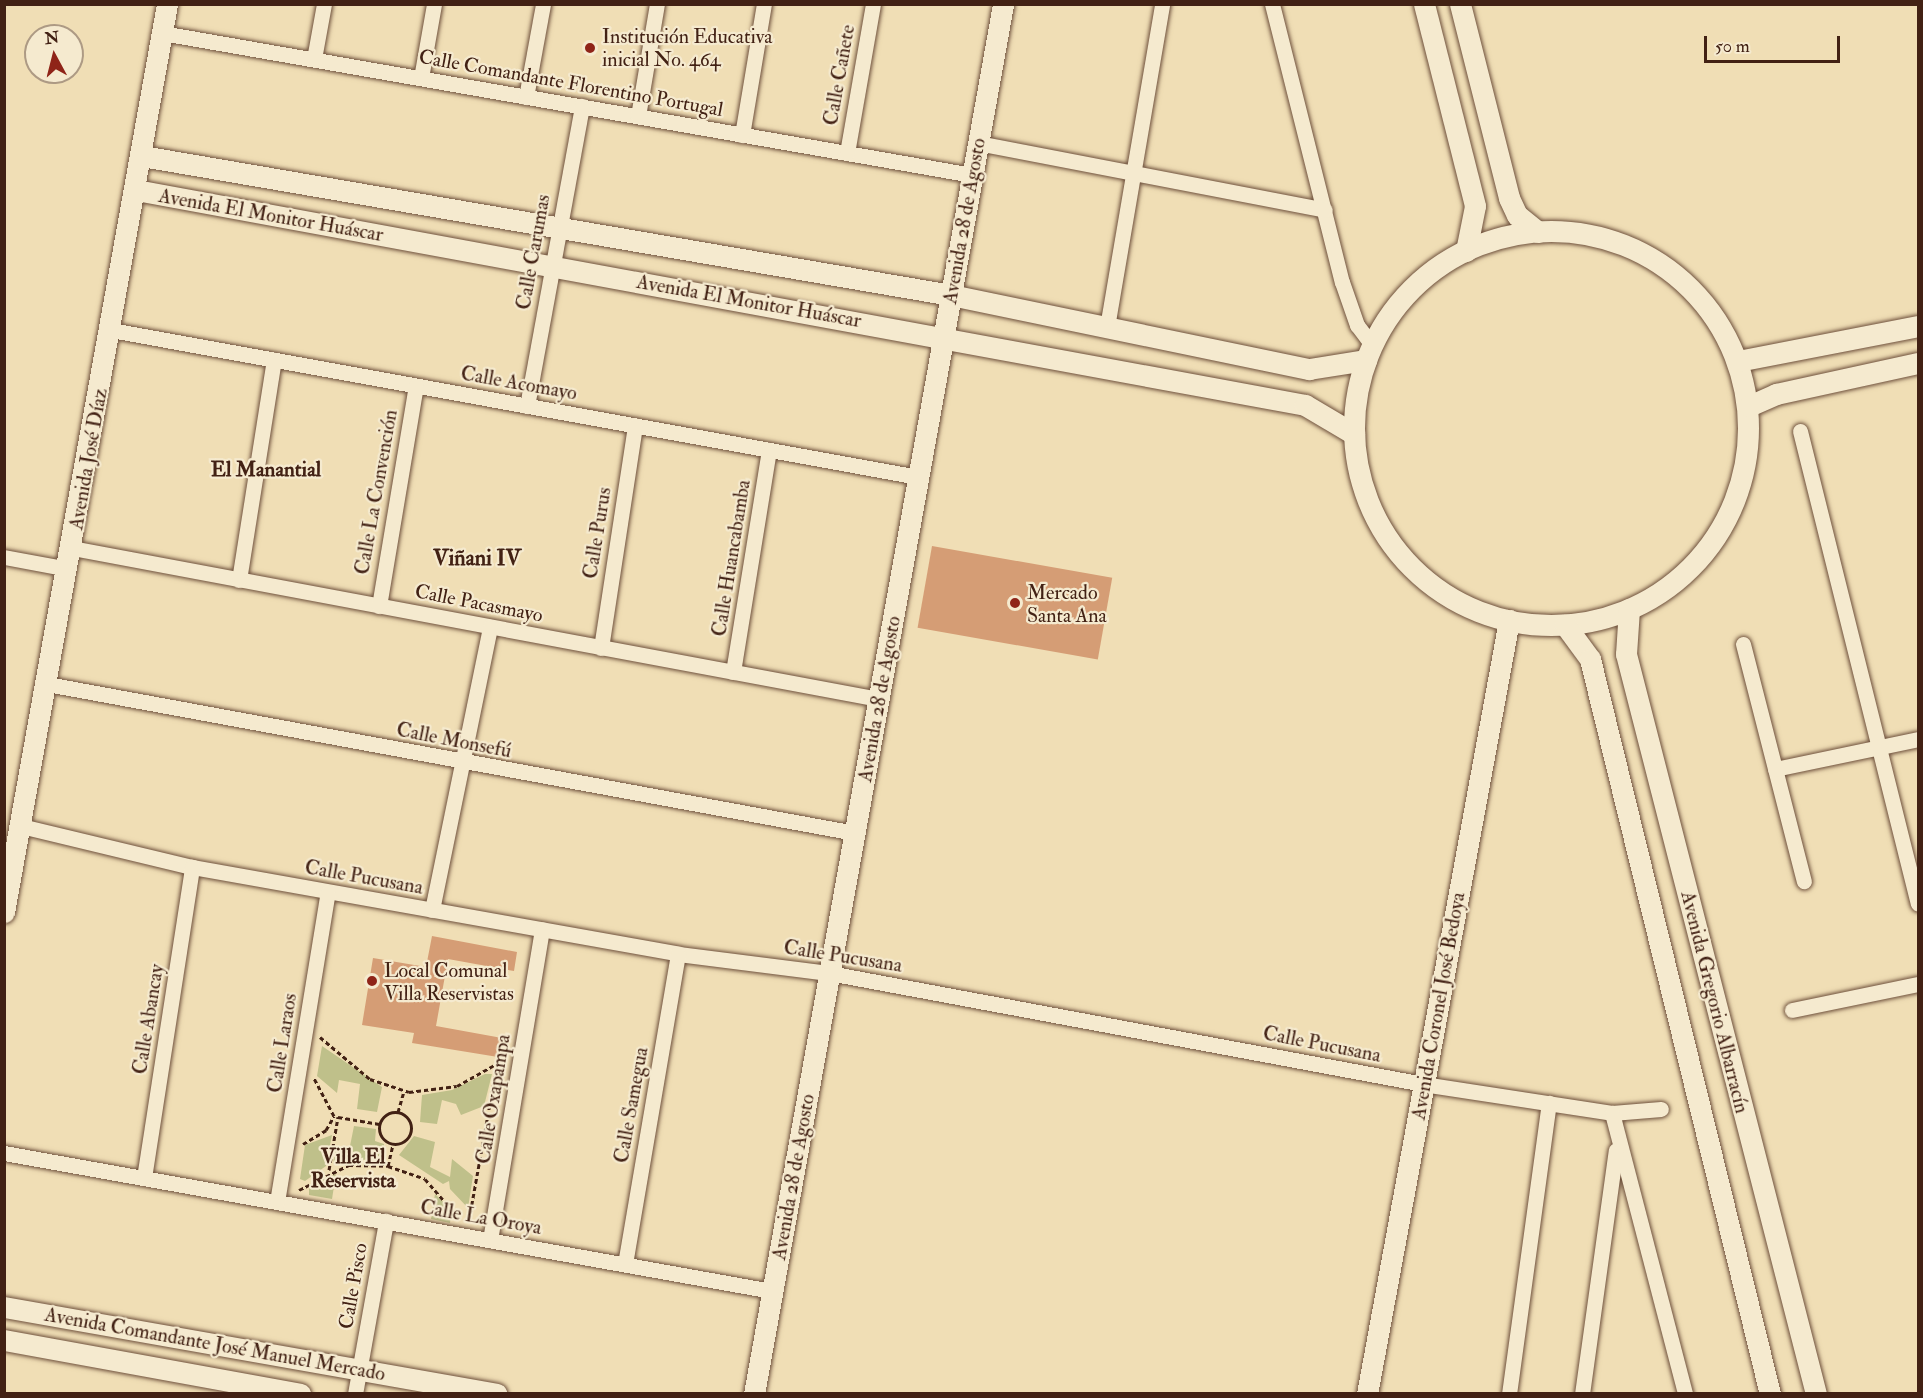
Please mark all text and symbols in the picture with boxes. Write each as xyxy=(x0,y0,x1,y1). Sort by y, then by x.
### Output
street label: Calle Cañete xyxy=(818,23,860,127)
north arrow xyxy=(24,24,84,84)
place label: Institución Educativa inicial No. 464 xyxy=(602,24,773,71)
scale bar xyxy=(1707,24,1844,62)
text: N xyxy=(44,27,60,49)
text: 50 m xyxy=(1715,35,1750,58)
marker: Institución Educativa inicial No. 464 xyxy=(583,41,597,55)
street label: Calle Comandante Florentino Portugal xyxy=(417,44,725,122)
street label: Avenida 28 de Agosto xyxy=(938,136,990,306)
street label: Avenida El Monitor Huáscar xyxy=(157,183,385,247)
street label: Calle Carumas xyxy=(511,192,555,312)
street label: Avenida El Monitor Huáscar xyxy=(635,269,863,333)
street label: Calle Acomayo xyxy=(459,361,579,405)
street label: Avenida José Díaz xyxy=(64,386,112,532)
street label: Calle La Convención xyxy=(350,408,402,576)
district label: El Manantial xyxy=(211,457,321,483)
street label: Calle Huancabamba xyxy=(707,478,755,638)
street label: Calle Purus xyxy=(578,486,616,580)
district label: Viñani IV xyxy=(433,546,521,572)
street label: Calle Pacasmayo xyxy=(413,579,545,627)
place label: Mercado Santa Ana xyxy=(1027,580,1107,627)
marker: Mercado Santa Ana xyxy=(1008,596,1022,610)
street label: Avenida 28 de Agosto xyxy=(853,614,905,784)
street label: Calle Monsefú xyxy=(395,717,513,763)
street label: Calle Pucusana xyxy=(303,855,425,899)
street label: Avenida Gregorio Albarracín xyxy=(1676,888,1754,1116)
street label: Avenida Coronel José Bedoya xyxy=(1406,890,1470,1122)
street label: Calle Pucusana xyxy=(782,935,904,977)
place label: Local Comunal Villa Reservistas xyxy=(384,958,514,1005)
street label: Calle Abancay xyxy=(127,962,169,1076)
marker: Local Comunal Villa Reservistas xyxy=(365,974,379,988)
street label: Calle Laraos xyxy=(262,992,302,1094)
street label: Calle Pucusana xyxy=(1261,1021,1383,1067)
street label: Calle Oxapampa xyxy=(471,1032,515,1166)
street label: Calle Samegua xyxy=(609,1045,653,1165)
street label: Avenida 28 de Agosto xyxy=(767,1092,819,1262)
district label: Villa El Reservista xyxy=(311,1144,395,1194)
street label: Calle La Oroya xyxy=(419,1195,543,1239)
street label: Calle Pisco xyxy=(334,1241,372,1331)
street label: Avenida Comandante José Manuel Mercado xyxy=(43,1302,387,1386)

